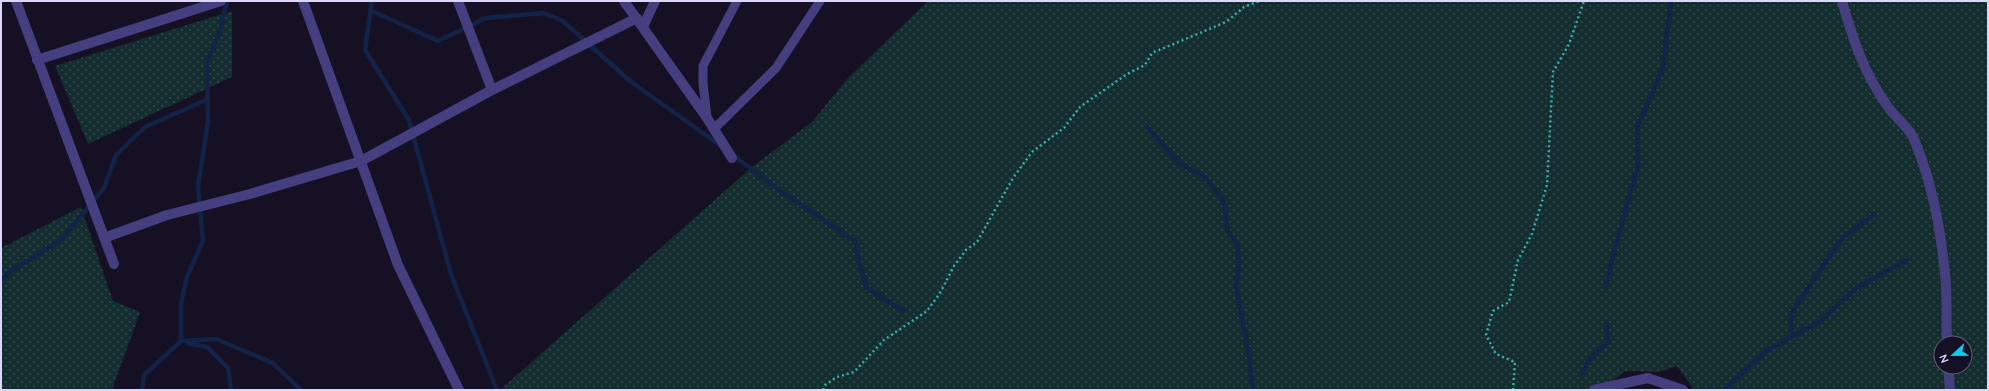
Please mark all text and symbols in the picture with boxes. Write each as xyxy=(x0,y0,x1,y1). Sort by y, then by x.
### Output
north arrow xyxy=(1933,335,1973,375)
text: N xyxy=(1936,352,1952,365)

